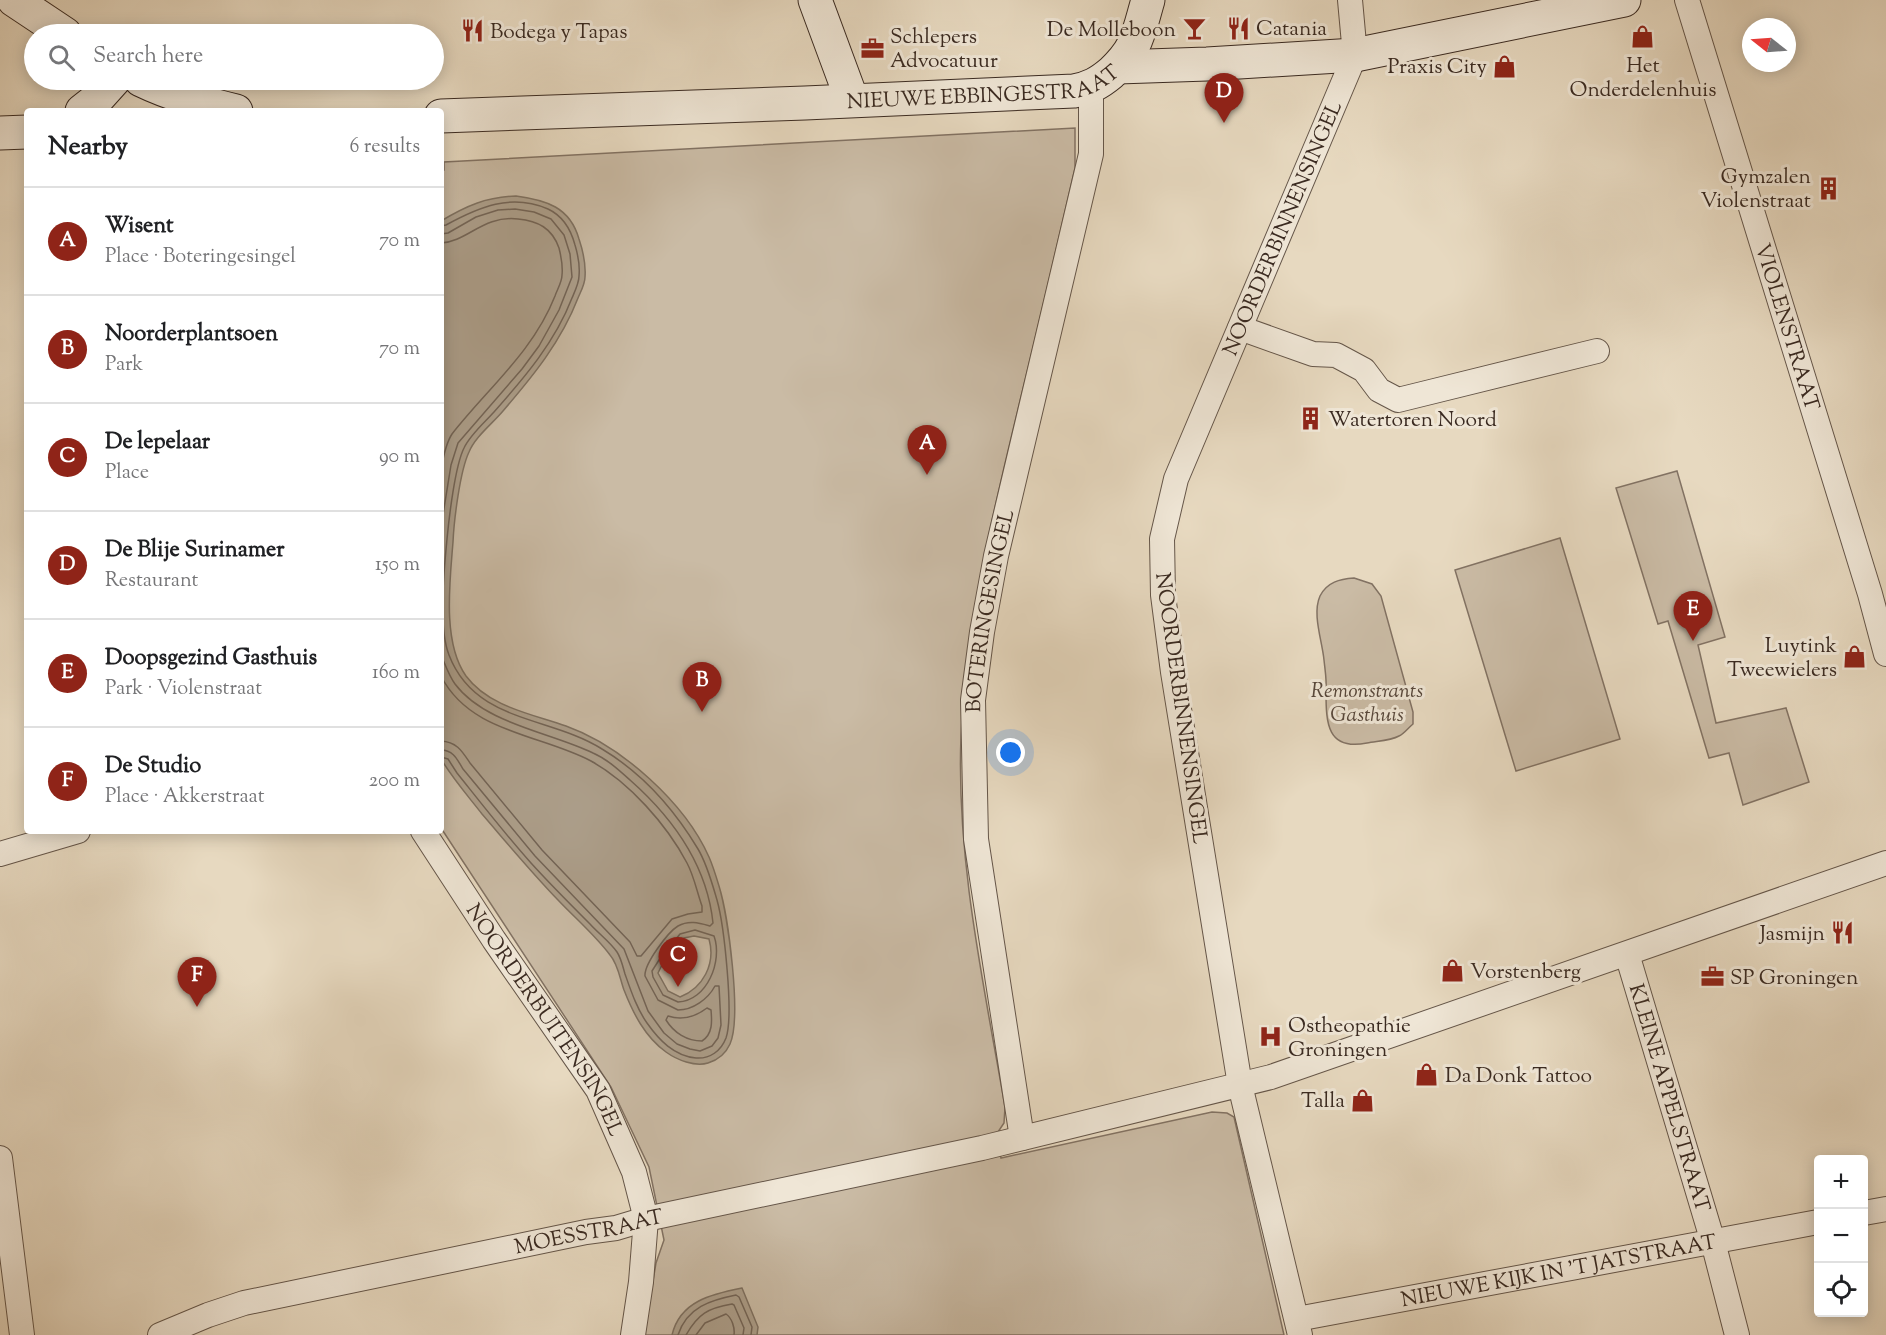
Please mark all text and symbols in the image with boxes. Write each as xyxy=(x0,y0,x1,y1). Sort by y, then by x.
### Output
restaurant icon: Catania xyxy=(1225,15,1251,41)
place label: Catania xyxy=(1256,15,1327,45)
place label: De Molleboon xyxy=(1047,16,1176,46)
bar icon: De Molleboon xyxy=(1181,16,1207,42)
restaurant icon: Bodega y Tapas xyxy=(459,18,485,44)
place label: Bodega y Tapas xyxy=(490,18,627,48)
north arrow xyxy=(1742,18,1796,72)
place label: Schlepers Advocatuur xyxy=(890,23,998,77)
search box xyxy=(24,24,444,90)
shop icon: Het Onderdelenhuis xyxy=(1630,24,1656,50)
office icon: Schlepers Advocatuur xyxy=(859,35,885,61)
icon: search xyxy=(45,41,78,74)
text: Search here xyxy=(93,41,203,73)
place label: Het Onderdelenhuis xyxy=(1569,52,1717,106)
place label: Praxis City xyxy=(1388,53,1488,83)
shop icon: Praxis City xyxy=(1492,53,1518,79)
street label: NIEUWE EBBINGESTRAAT xyxy=(846,58,1127,118)
pin: D xyxy=(1204,74,1244,123)
street label: NOORDERBINNENSINGEL xyxy=(1217,97,1351,361)
text: Nearby xyxy=(48,129,128,166)
text: 6 results xyxy=(350,133,420,162)
place label: Gymzalen Violenstraat xyxy=(1701,163,1811,217)
building icon: Gymzalen Violenstraat xyxy=(1816,175,1842,201)
text: Wisent xyxy=(105,211,174,243)
text: A xyxy=(59,227,76,256)
text: 70 m xyxy=(379,227,420,256)
street label: VIOLENSTRAAT xyxy=(1746,240,1826,415)
text: Place · Boteringesingel xyxy=(105,243,296,272)
text: Noorderplantsoen xyxy=(105,319,278,351)
text: B xyxy=(61,335,74,364)
text: 70 m xyxy=(379,335,420,364)
text: Park xyxy=(105,351,143,380)
building icon: Watertoren Noord xyxy=(1297,406,1323,432)
place label: Watertoren Noord xyxy=(1328,406,1497,436)
pin: A xyxy=(908,426,946,475)
text: De lepelaar xyxy=(105,427,210,459)
text: C xyxy=(59,443,76,472)
text: 90 m xyxy=(379,443,420,472)
text: Place xyxy=(105,459,149,488)
street label: BOTERINGESINGEL xyxy=(960,506,1024,713)
text: De Blije Surinamer xyxy=(105,535,284,567)
text: D xyxy=(60,551,75,580)
text: 150 m xyxy=(375,551,420,580)
text: Restaurant xyxy=(105,567,198,596)
street label: NOORDERBINNENSINGEL xyxy=(1146,571,1214,846)
pin: E xyxy=(1674,592,1712,641)
place label: Luytink Tweewielers xyxy=(1727,632,1838,686)
text: Doopsgezind Gasthuis xyxy=(105,643,317,675)
shop icon: Luytink Tweewielers xyxy=(1842,644,1868,670)
text: E xyxy=(61,659,74,688)
text: 160 m xyxy=(372,659,420,688)
pin: B xyxy=(682,662,722,712)
text: Park · Violenstraat xyxy=(105,675,262,704)
park label: Remonstrants Gasthuis xyxy=(1311,677,1423,731)
your location xyxy=(996,738,1025,767)
text: De Studio xyxy=(105,751,201,783)
text: F xyxy=(62,767,73,796)
text: 200 m xyxy=(369,767,420,796)
text: Place · Akkerstraat xyxy=(105,783,264,812)
street label: NOORDERBUITENSINGEL xyxy=(457,898,630,1142)
place label: Jasmijn xyxy=(1758,920,1825,950)
restaurant icon: Jasmijn xyxy=(1830,920,1856,946)
pin: C xyxy=(658,938,698,987)
pin: F xyxy=(178,958,216,1007)
shop icon: Vorstenberg xyxy=(1439,958,1465,984)
place label: Vorstenberg xyxy=(1470,958,1581,988)
office icon: SP Groningen xyxy=(1699,964,1725,990)
place label: SP Groningen xyxy=(1730,964,1858,994)
street label: KLEINE APPELSTRAAT xyxy=(1620,980,1716,1216)
place label: Ostheopathie Groningen xyxy=(1288,1012,1411,1066)
hospital icon: Ostheopathie Groningen xyxy=(1257,1024,1283,1050)
shop icon: Da Donk Tattoo xyxy=(1414,1062,1440,1088)
place label: Da Donk Tattoo xyxy=(1445,1062,1592,1092)
place label: Talla xyxy=(1301,1087,1345,1117)
shop icon: Talla xyxy=(1350,1087,1376,1113)
map controls xyxy=(1814,1155,1868,1317)
button: + xyxy=(1814,1155,1868,1209)
street label: MOESSTRAAT xyxy=(512,1203,666,1263)
button: − xyxy=(1814,1209,1868,1263)
street label: NIEUWE KIJK IN 'T JATSTRAAT xyxy=(1399,1228,1719,1316)
button: locate xyxy=(1814,1263,1868,1317)

